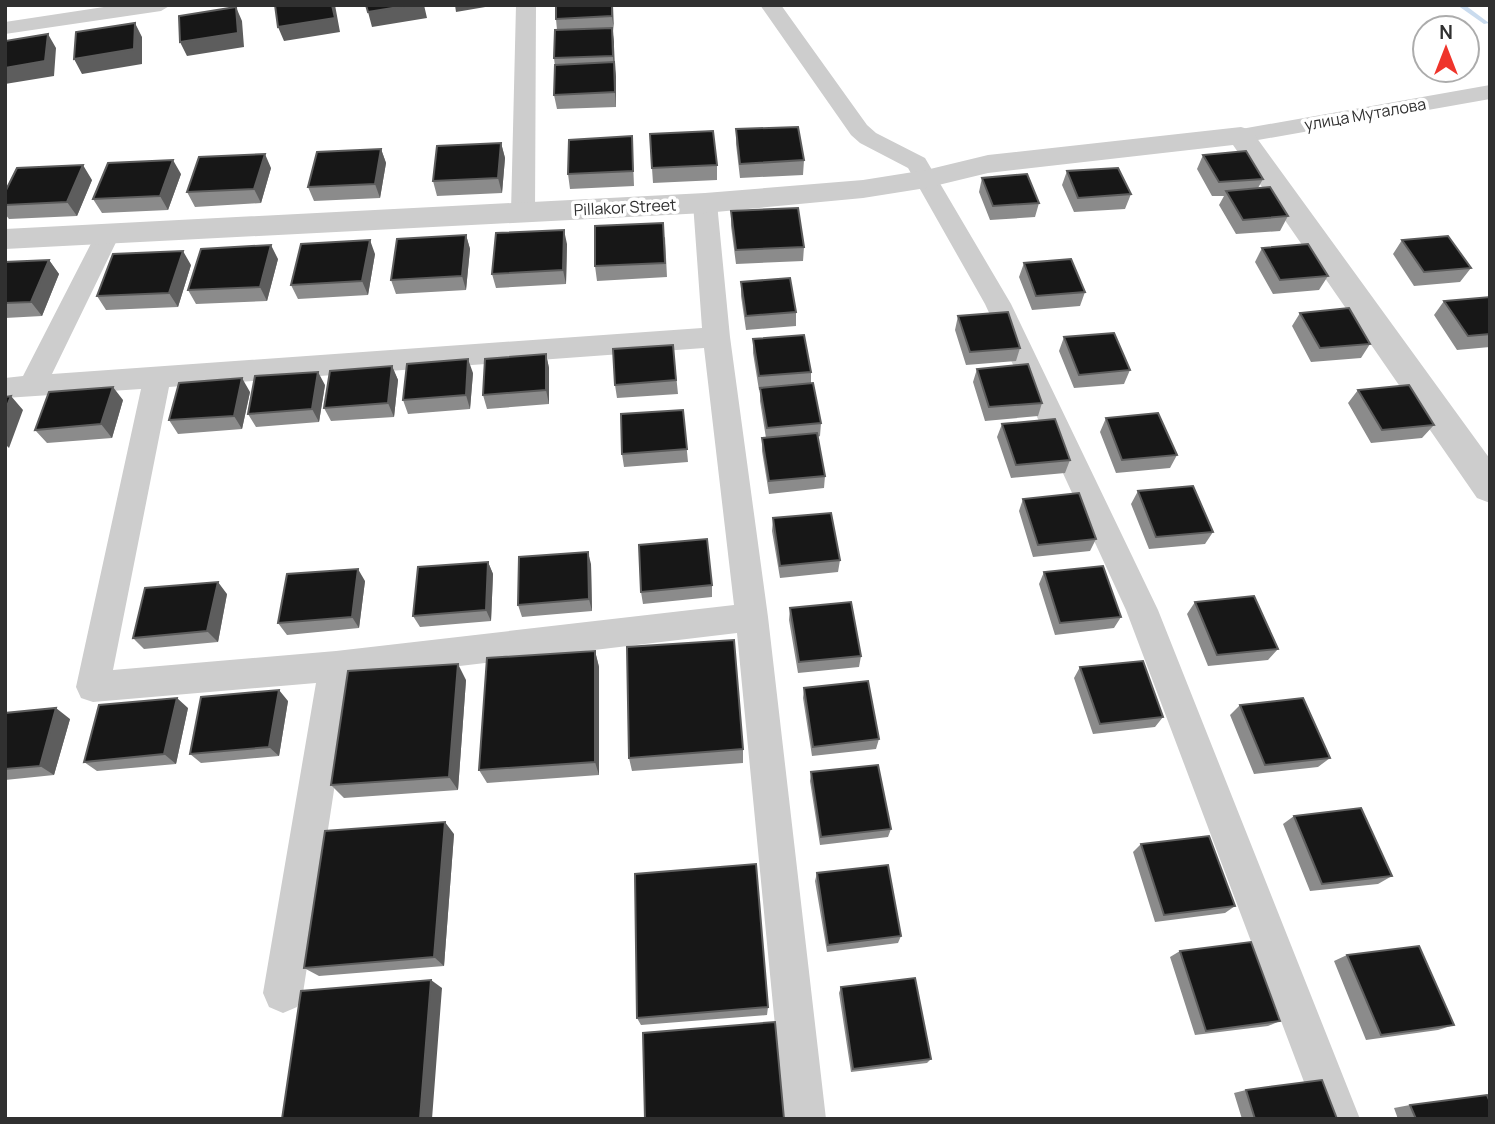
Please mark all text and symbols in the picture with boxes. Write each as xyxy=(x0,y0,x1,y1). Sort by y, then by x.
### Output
north arrow xyxy=(1411,14,1481,84)
text: N xyxy=(1439,19,1453,45)
street label: улица Муталова xyxy=(1302,92,1428,136)
street label: Pillakor Street xyxy=(573,193,677,221)

